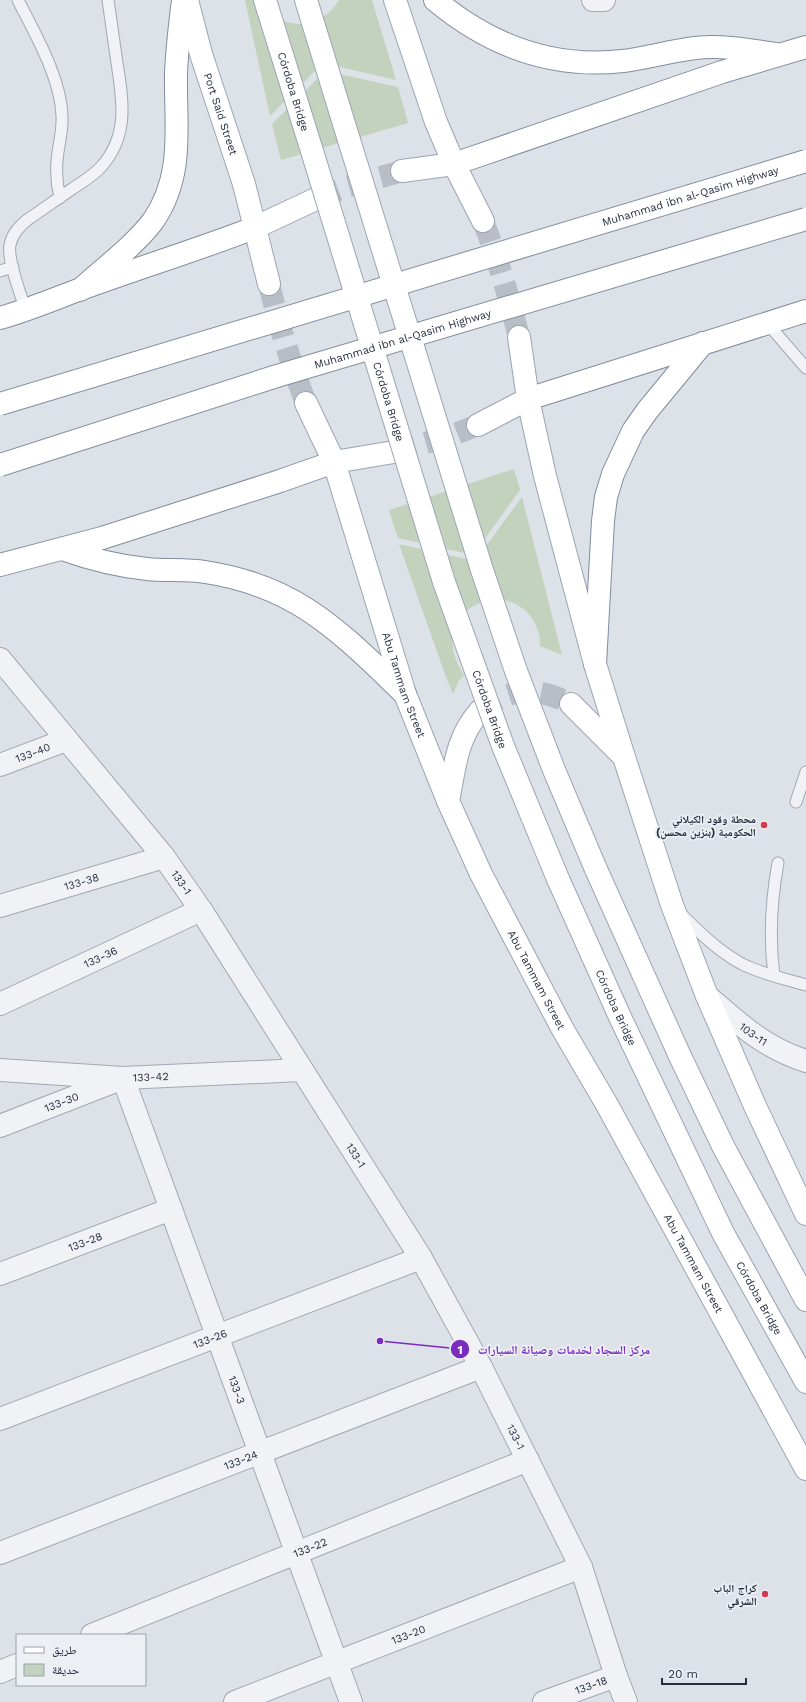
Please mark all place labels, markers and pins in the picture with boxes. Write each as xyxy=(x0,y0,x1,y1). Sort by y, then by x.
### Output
place label: محطة وقود الكيلاني الحكومية (بنزين محسن) xyxy=(656,813,756,840)
marker: محطة وقود الكيلاني الحكومية (بنزين محسن) xyxy=(759,820,769,830)
callout: مركز السجاد لخدمات وصيانة السيارات xyxy=(450,1337,658,1361)
place label: كراج الباب الشرقي xyxy=(714,1582,757,1610)
marker: كراج الباب الشرقي xyxy=(760,1589,770,1599)

